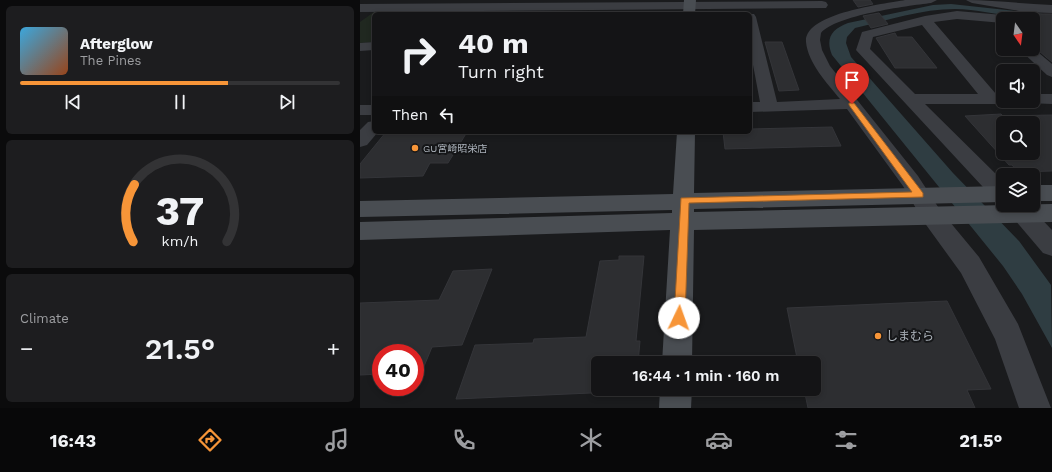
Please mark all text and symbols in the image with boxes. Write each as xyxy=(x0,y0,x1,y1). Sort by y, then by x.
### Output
north arrow xyxy=(996,12,1040,56)
map controls xyxy=(996,12,1040,212)
text: 40 m xyxy=(458,27,528,60)
icon: right xyxy=(392,28,444,80)
text: Afterglow xyxy=(80,35,153,53)
text: The Pines xyxy=(80,53,141,68)
text: Turn right xyxy=(458,61,544,82)
pin xyxy=(835,63,869,104)
button: sound xyxy=(996,64,1040,108)
icon: arrive xyxy=(841,69,863,91)
icon: previous xyxy=(62,91,84,113)
icon: pause xyxy=(169,91,191,113)
icon: next xyxy=(276,91,298,113)
icon: left xyxy=(436,104,458,126)
text: Then xyxy=(392,106,428,124)
button: search xyxy=(996,116,1040,160)
marker: GU宮崎昭栄店 xyxy=(410,143,420,153)
place label: GU宮崎昭栄店 xyxy=(423,143,487,154)
button: layers xyxy=(996,168,1040,212)
text: 37 xyxy=(156,186,204,235)
text: km/h xyxy=(162,233,198,249)
position arrow xyxy=(658,297,700,339)
text: Climate xyxy=(20,311,69,326)
place label: しまむら xyxy=(886,329,934,343)
text: 21.5° xyxy=(145,331,215,366)
marker: しまむら xyxy=(873,331,883,341)
text: − xyxy=(20,336,33,361)
text: + xyxy=(327,336,340,361)
speed limit sign: 40 xyxy=(372,344,424,396)
text: 16:44 · 1 min · 160 m xyxy=(633,367,779,385)
icon: directions xyxy=(196,426,224,454)
icon: music xyxy=(323,426,351,454)
icon: phone xyxy=(450,426,478,454)
icon: climate xyxy=(577,426,605,454)
icon: car xyxy=(705,426,733,454)
icon: filters xyxy=(832,426,860,454)
text: 16:43 xyxy=(50,430,96,451)
text: 21.5° xyxy=(959,430,1002,451)

